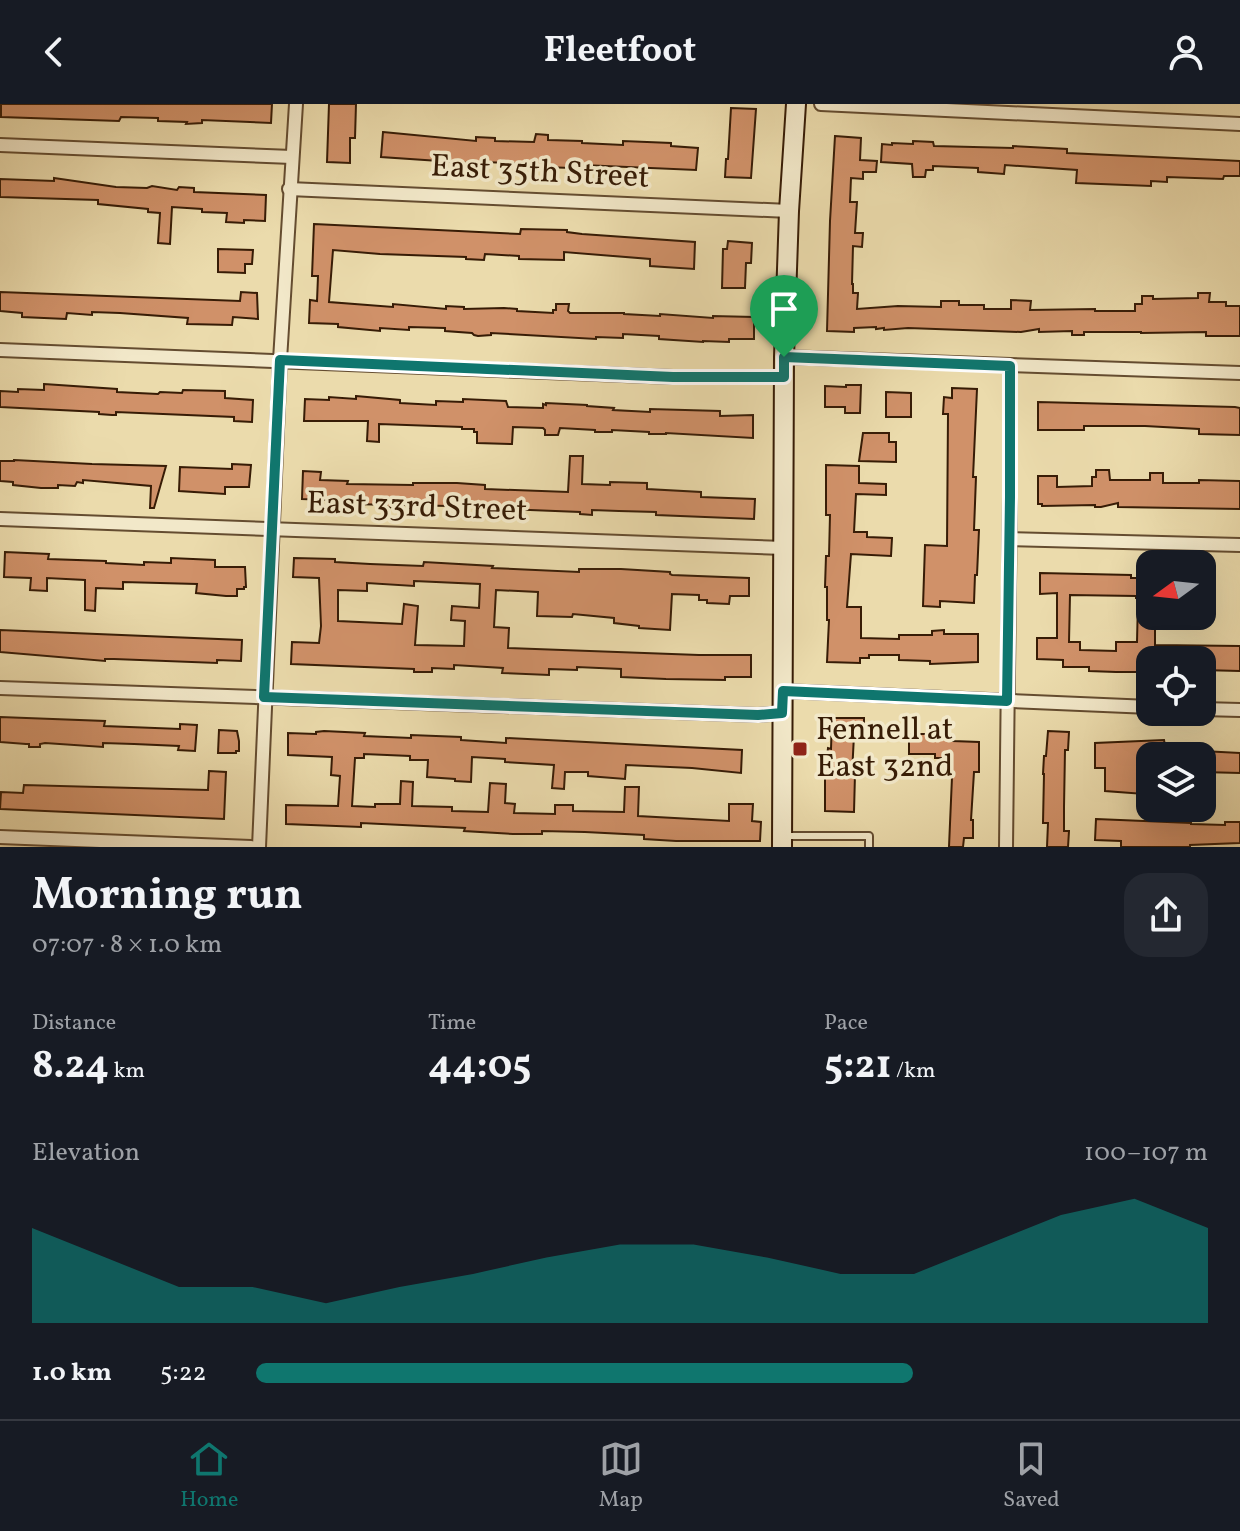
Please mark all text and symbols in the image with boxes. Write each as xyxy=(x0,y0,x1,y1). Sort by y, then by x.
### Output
text: Fleetfoot xyxy=(544,27,696,77)
icon: back xyxy=(32,30,76,74)
icon: person xyxy=(1164,30,1208,74)
street label: East 35th Street xyxy=(430,145,650,201)
pin xyxy=(750,275,818,357)
icon: arrive xyxy=(762,287,806,331)
street label: East 33rd Street xyxy=(306,482,528,534)
north arrow xyxy=(1136,550,1216,630)
map controls xyxy=(1136,550,1216,822)
button: locate xyxy=(1136,646,1216,726)
place label: Fennell at East 32nd xyxy=(816,709,953,790)
marker: Fennell at East 32nd xyxy=(791,740,809,758)
button: layers xyxy=(1136,742,1216,822)
text: Morning run xyxy=(32,866,303,927)
button: share xyxy=(1124,873,1208,957)
text: 07:07 · 8 × 1.0 km xyxy=(32,927,222,963)
text: Distance xyxy=(32,1008,116,1039)
text: Time xyxy=(428,1008,476,1039)
text: Pace xyxy=(824,1008,868,1039)
text: 8.24 xyxy=(32,1039,109,1095)
text: 44:05 xyxy=(428,1039,532,1095)
text: 5:21 xyxy=(824,1039,891,1095)
text: km xyxy=(109,1056,145,1087)
text: /km xyxy=(891,1056,935,1087)
text: Elevation xyxy=(32,1135,140,1171)
text: 100–107 m xyxy=(1084,1135,1208,1171)
text: 1.0 km xyxy=(32,1355,112,1391)
text: 5:22 xyxy=(160,1355,207,1391)
tab: Home xyxy=(180,1437,238,1516)
tab: Map xyxy=(599,1437,643,1516)
tab: Saved xyxy=(1003,1437,1060,1516)

